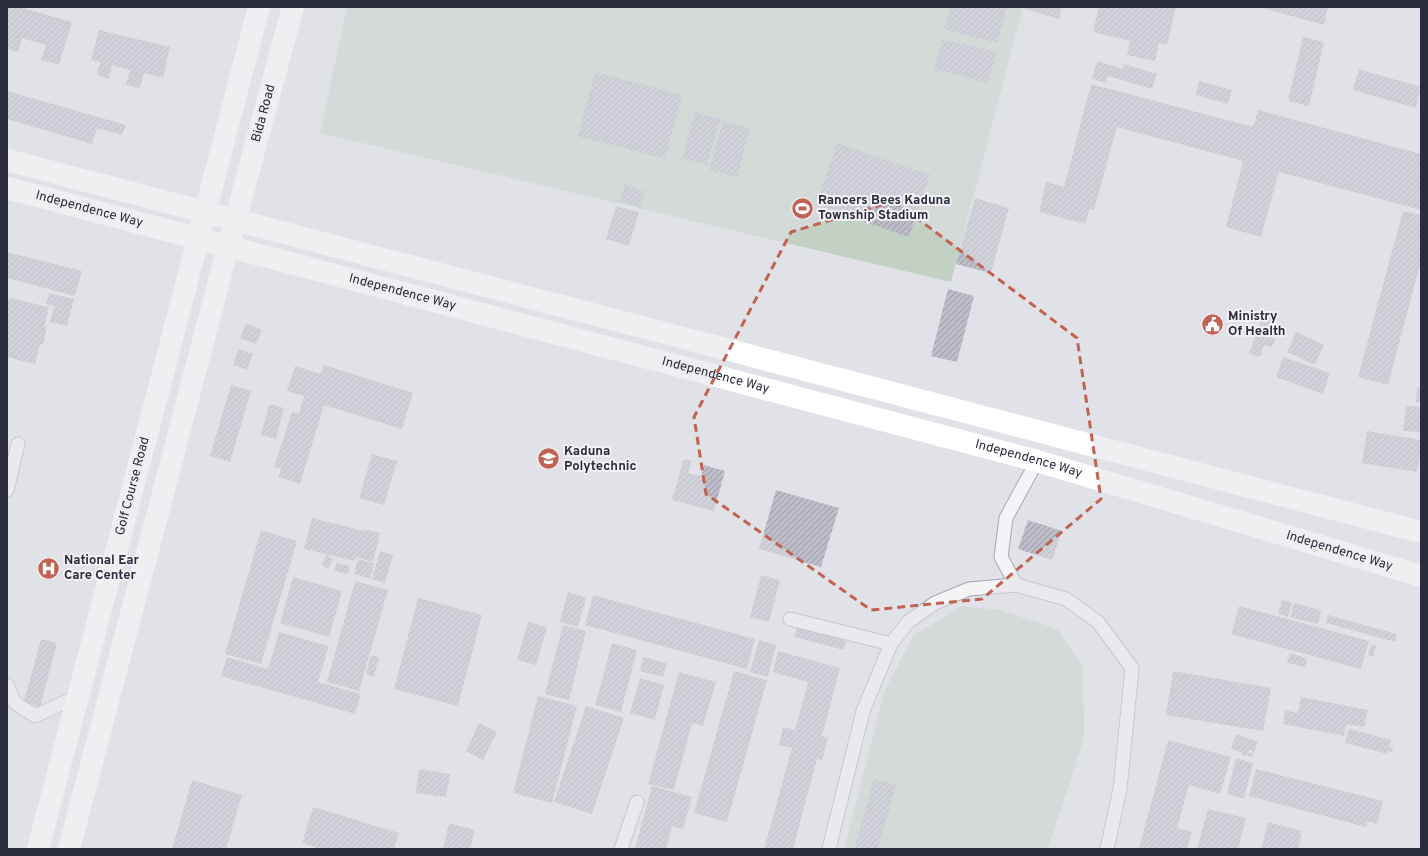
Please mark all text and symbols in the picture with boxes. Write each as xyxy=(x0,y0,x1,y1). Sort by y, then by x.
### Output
street label: Bida Road xyxy=(249,83,280,144)
street label: Independence Way xyxy=(34,188,145,232)
place label: Rancers Bees Kaduna Township Stadium xyxy=(818,193,951,224)
sports icon: Rancers Bees Kaduna Township Stadium xyxy=(790,195,816,221)
street label: Independence Way xyxy=(347,271,458,315)
place label: Ministry Of Health xyxy=(1228,309,1285,340)
public building icon: Ministry Of Health xyxy=(1199,311,1225,337)
street label: Independence Way xyxy=(660,354,771,398)
street label: Golf Course Road xyxy=(113,435,154,537)
street label: Independence Way xyxy=(973,437,1084,482)
place label: Kaduna Polytechnic xyxy=(564,444,637,475)
school or university icon: Kaduna Polytechnic xyxy=(535,446,561,472)
street label: Independence Way xyxy=(1284,528,1395,575)
place label: National Ear Care Center xyxy=(64,553,140,584)
hospital icon: National Ear Care Center xyxy=(35,555,61,581)

